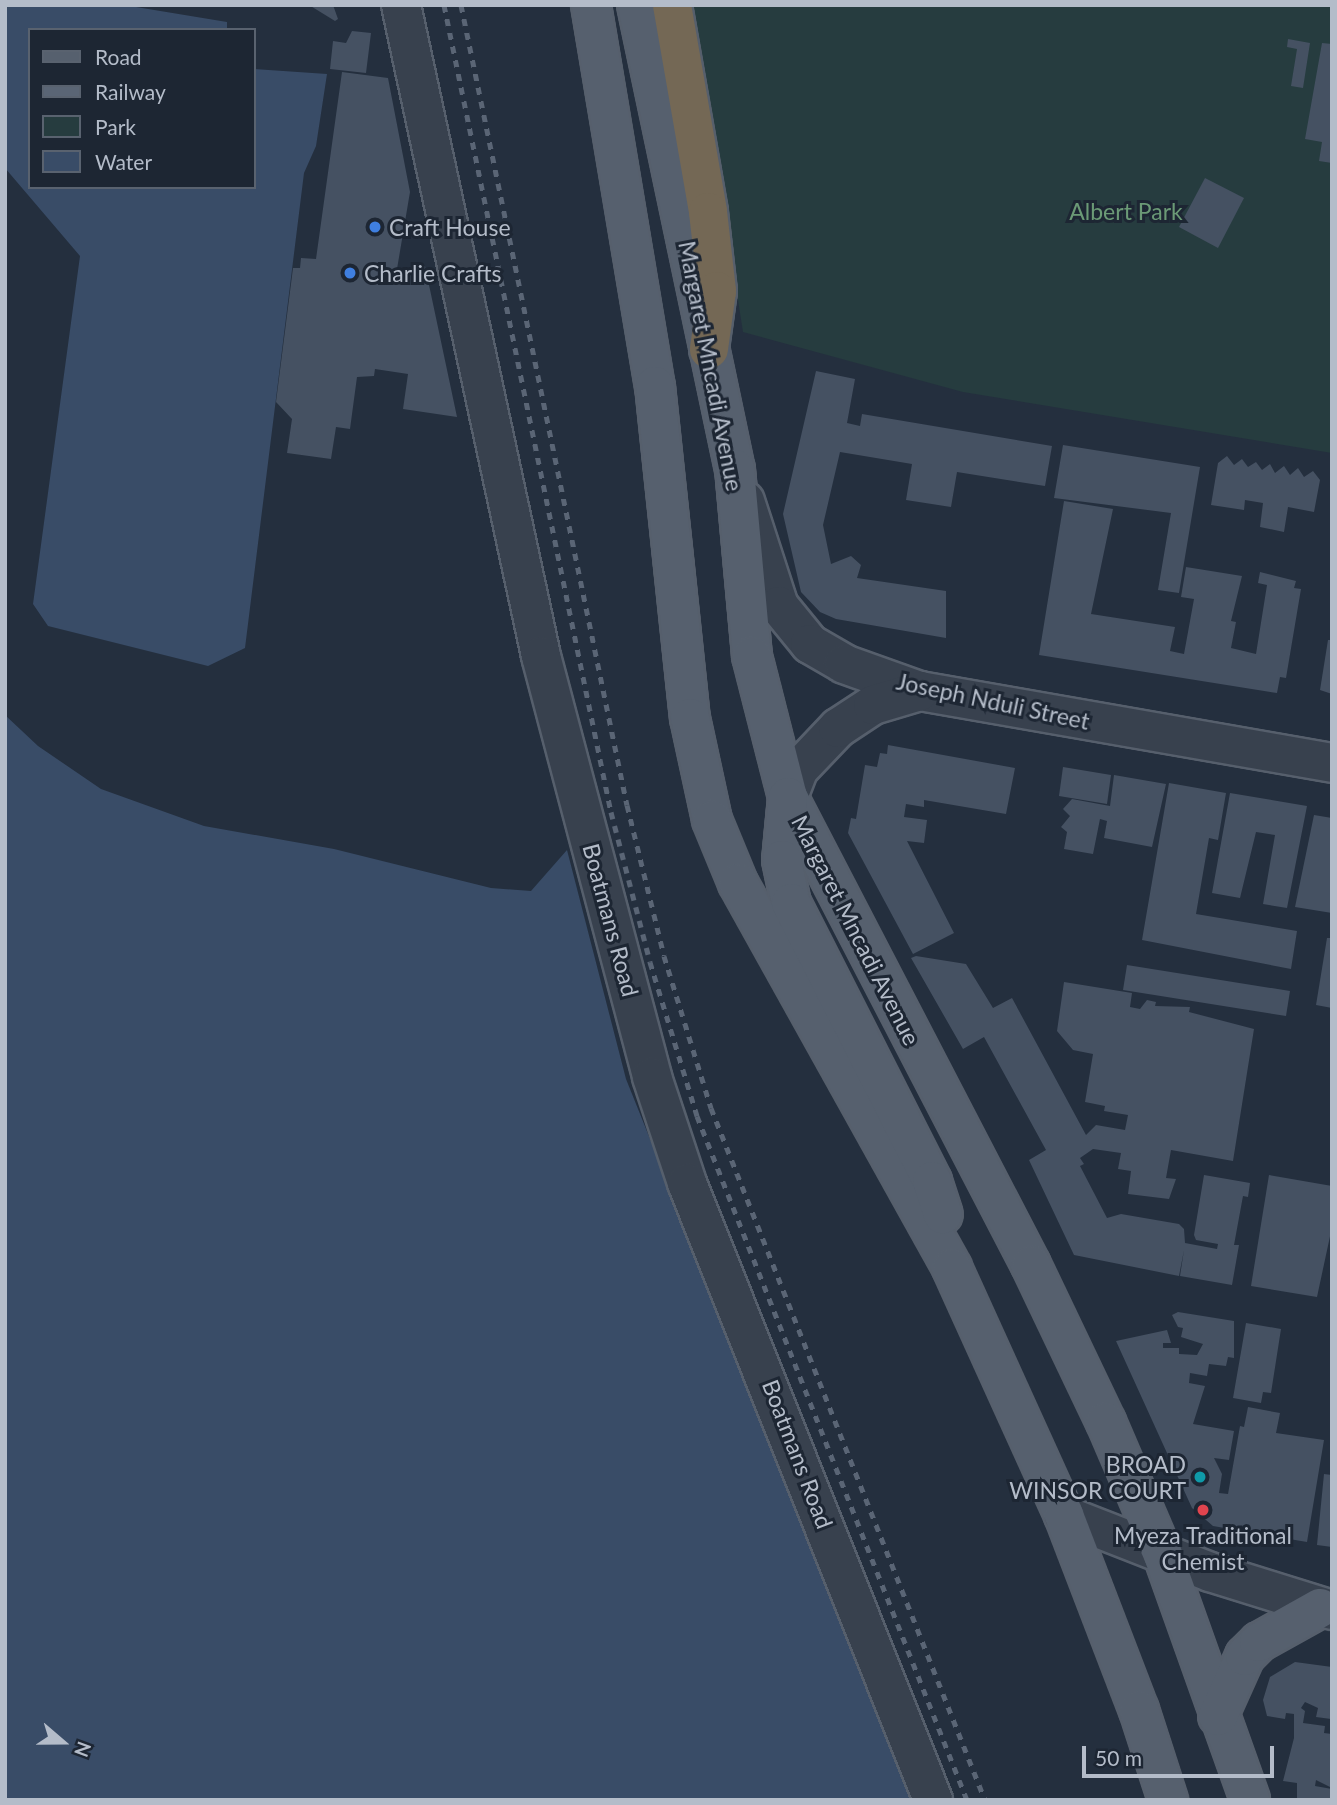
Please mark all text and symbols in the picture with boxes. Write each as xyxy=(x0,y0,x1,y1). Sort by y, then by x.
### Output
legend xyxy=(28,28,256,189)
text: Road xyxy=(95,44,142,69)
text: Railway xyxy=(95,79,166,104)
text: Park xyxy=(95,114,136,139)
text: Water xyxy=(95,149,152,174)
park label: Albert Park xyxy=(1069,197,1183,225)
place label: Craft House xyxy=(389,213,511,241)
marker: Craft House xyxy=(367,219,383,235)
street label: Margaret Mncadi Avenue xyxy=(673,238,749,494)
place label: Charlie Crafts xyxy=(364,259,501,287)
marker: Charlie Crafts xyxy=(342,265,358,281)
street label: Joseph Nduli Street xyxy=(894,667,1092,735)
street label: Margaret Mncadi Avenue xyxy=(786,810,926,1050)
street label: Boatmans Road xyxy=(577,840,645,1000)
street label: Boatmans Road xyxy=(757,1376,839,1532)
place label: BROAD WINSOR COURT xyxy=(1009,1450,1186,1504)
marker: BROAD WINSOR COURT xyxy=(1192,1469,1208,1485)
marker: Myeza Traditional Chemist xyxy=(1195,1502,1211,1518)
place label: Myeza Traditional Chemist xyxy=(1114,1521,1292,1575)
north arrow xyxy=(28,1707,98,1777)
scale bar xyxy=(1085,1731,1278,1775)
text: N xyxy=(70,1739,97,1760)
text: 50 m xyxy=(1095,1745,1142,1770)

